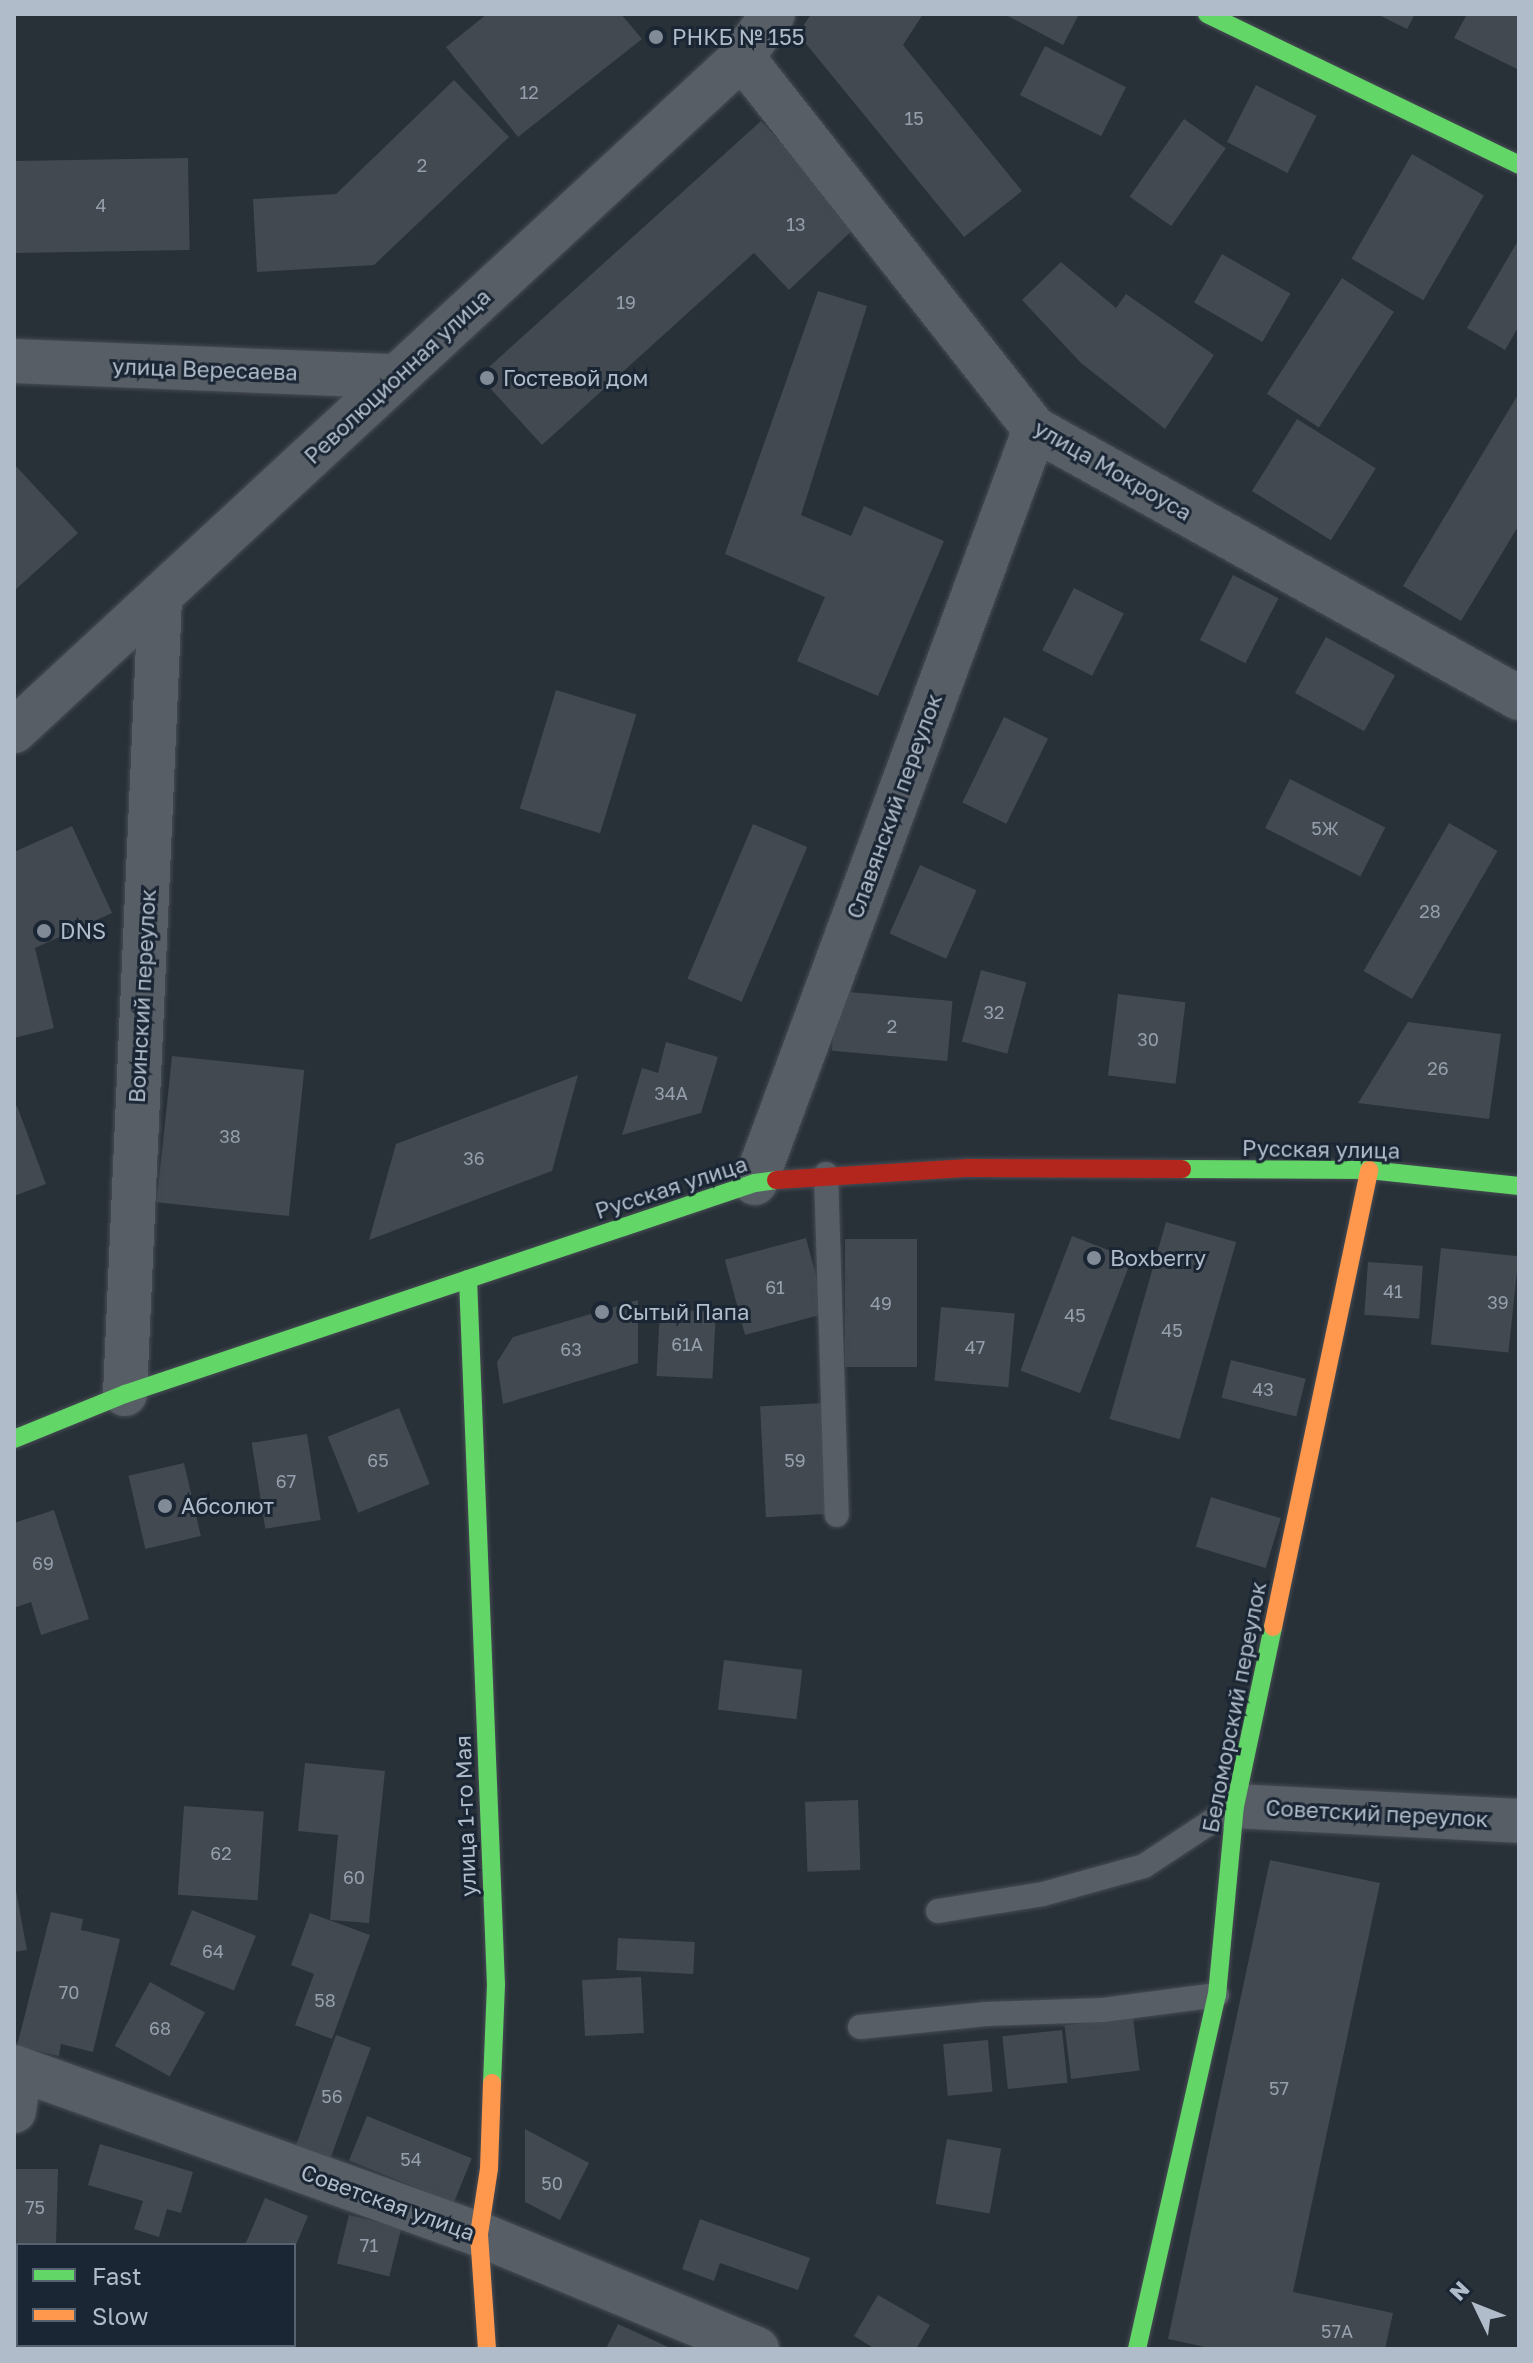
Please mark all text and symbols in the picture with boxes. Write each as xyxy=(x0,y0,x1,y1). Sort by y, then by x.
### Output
place label: РНКБ № 155 xyxy=(672,24,804,50)
marker: РНКБ № 155 xyxy=(647,28,665,46)
house number: 12 xyxy=(519,81,539,103)
house number: 15 xyxy=(904,107,924,129)
house number: 2 xyxy=(417,154,427,176)
house number: 4 xyxy=(96,194,106,216)
house number: 13 xyxy=(786,213,806,235)
street label: Революционная улица xyxy=(299,283,495,469)
house number: 19 xyxy=(616,291,636,313)
street label: улица Вересаева xyxy=(112,353,298,385)
place label: Гостевой дом xyxy=(503,365,648,391)
marker: Гостевой дом xyxy=(478,369,496,387)
street label: улица Мокроуса xyxy=(1030,414,1196,526)
street label: Славянский переулок xyxy=(841,690,947,922)
house number: 5Ж xyxy=(1311,817,1339,839)
street label: Воинский переулок xyxy=(123,888,161,1104)
house number: 28 xyxy=(1419,900,1441,922)
place label: DNS xyxy=(60,918,106,944)
marker: DNS xyxy=(35,922,53,940)
house number: 32 xyxy=(984,1001,1004,1023)
house number: 2 xyxy=(887,1015,897,1037)
house number: 30 xyxy=(1137,1028,1159,1050)
house number: 26 xyxy=(1427,1057,1449,1079)
house number: 34А xyxy=(654,1082,688,1104)
house number: 38 xyxy=(219,1125,241,1147)
street label: Русская улица xyxy=(1242,1134,1400,1164)
house number: 36 xyxy=(463,1147,485,1169)
street label: Русская улица xyxy=(592,1150,750,1224)
place label: Boxberry xyxy=(1110,1245,1206,1271)
marker: Boxberry xyxy=(1085,1249,1103,1267)
house number: 61 xyxy=(765,1276,785,1298)
house number: 41 xyxy=(1383,1280,1403,1302)
house number: 39 xyxy=(1487,1291,1509,1313)
house number: 49 xyxy=(870,1292,892,1314)
place label: Сытый Папа xyxy=(618,1299,749,1325)
marker: Сытый Папа xyxy=(593,1303,611,1321)
house number: 45 xyxy=(1064,1304,1086,1326)
house number: 45 xyxy=(1161,1319,1183,1341)
house number: 61А xyxy=(671,1333,703,1355)
house number: 47 xyxy=(965,1336,985,1358)
house number: 63 xyxy=(560,1338,582,1360)
house number: 43 xyxy=(1252,1378,1274,1400)
house number: 65 xyxy=(367,1449,389,1471)
house number: 59 xyxy=(784,1449,806,1471)
house number: 67 xyxy=(276,1470,296,1492)
place label: Абсолют xyxy=(181,1493,274,1519)
marker: Абсолют xyxy=(156,1497,174,1515)
house number: 69 xyxy=(32,1552,54,1574)
street label: Беломорский переулок xyxy=(1197,1579,1271,1835)
street label: улица 1-го Мая xyxy=(449,1735,481,1897)
street label: Советский переулок xyxy=(1265,1794,1489,1832)
house number: 62 xyxy=(210,1842,232,1864)
house number: 60 xyxy=(343,1866,365,1888)
house number: 64 xyxy=(202,1940,224,1962)
house number: 70 xyxy=(59,1981,79,2003)
house number: 58 xyxy=(314,1989,336,2011)
house number: 68 xyxy=(149,2017,171,2039)
house number: 57 xyxy=(1269,2077,1289,2099)
house number: 56 xyxy=(321,2085,343,2107)
house number: 54 xyxy=(400,2148,422,2170)
street label: Советская улица xyxy=(297,2158,479,2246)
house number: 50 xyxy=(541,2172,563,2194)
house number: 75 xyxy=(25,2196,45,2218)
house number: 71 xyxy=(360,2234,378,2256)
legend xyxy=(16,2243,296,2347)
text: Fast xyxy=(92,2261,142,2290)
north arrow xyxy=(1437,2267,1517,2347)
text: N xyxy=(1443,2275,1475,2306)
text: Slow xyxy=(92,2301,148,2330)
house number: 57А xyxy=(1321,2320,1353,2342)

